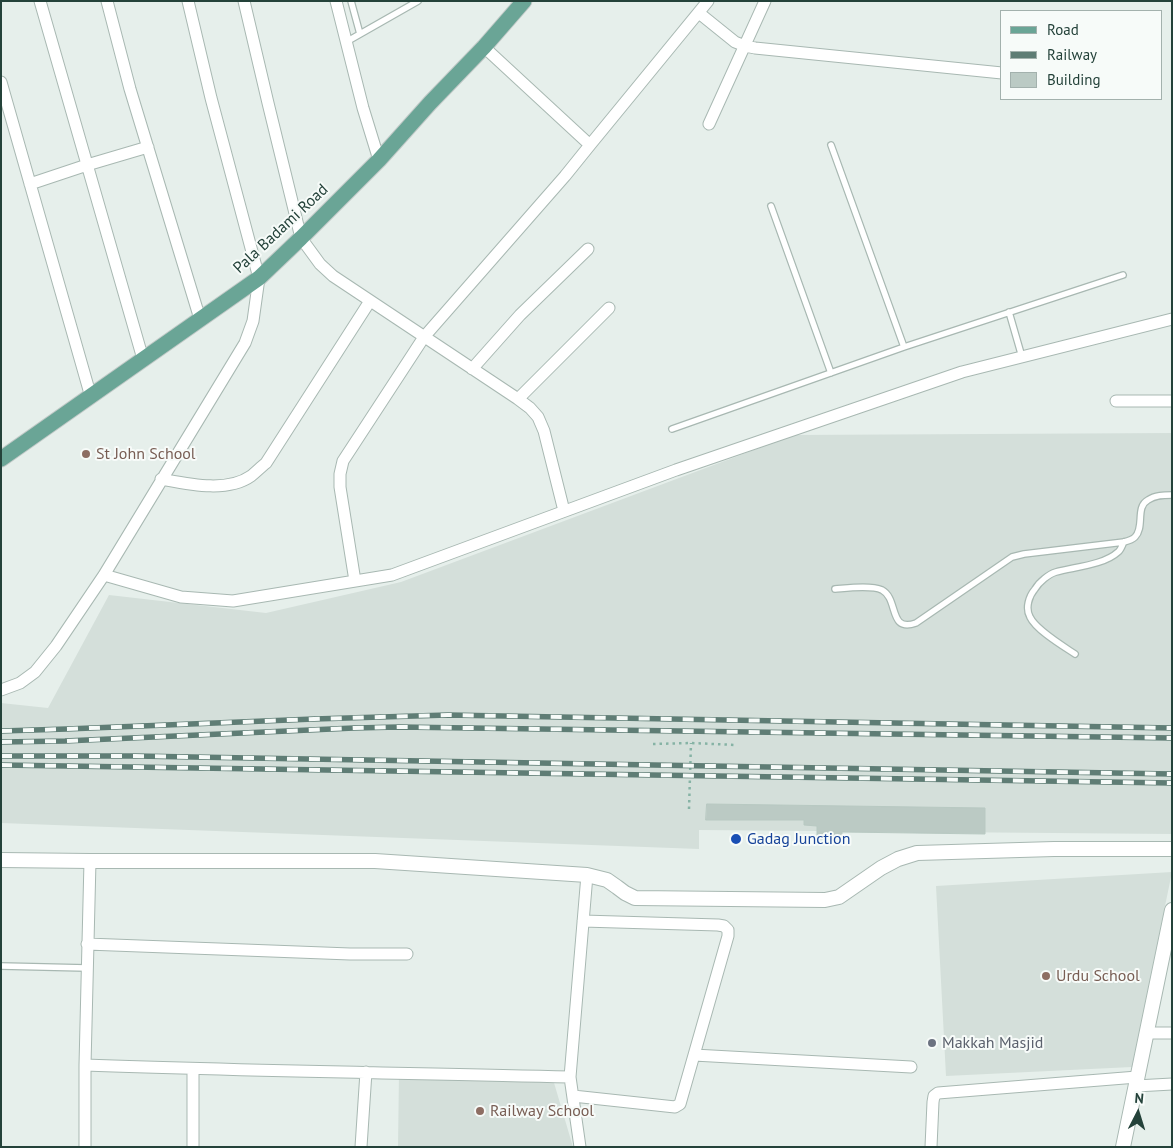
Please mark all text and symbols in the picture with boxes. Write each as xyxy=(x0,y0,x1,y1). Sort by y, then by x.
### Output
legend xyxy=(1000,10,1163,100)
text: Road xyxy=(1047,20,1079,39)
text: Railway xyxy=(1047,45,1097,64)
text: Building xyxy=(1047,70,1101,89)
street label: Pala Badami Road xyxy=(230,180,332,278)
place label: St John School xyxy=(96,444,195,464)
marker: St John School xyxy=(80,448,92,460)
place label: Gadag Junction xyxy=(747,829,850,849)
marker: Gadag Junction xyxy=(729,832,743,846)
place label: Urdu School xyxy=(1056,966,1140,986)
marker: Urdu School xyxy=(1040,970,1052,982)
place label: Makkah Masjid xyxy=(942,1033,1043,1053)
marker: Makkah Masjid xyxy=(926,1037,938,1049)
north arrow xyxy=(1113,1088,1163,1138)
text: N xyxy=(1134,1089,1145,1107)
place label: Railway School xyxy=(490,1101,594,1121)
marker: Railway School xyxy=(474,1105,486,1117)

